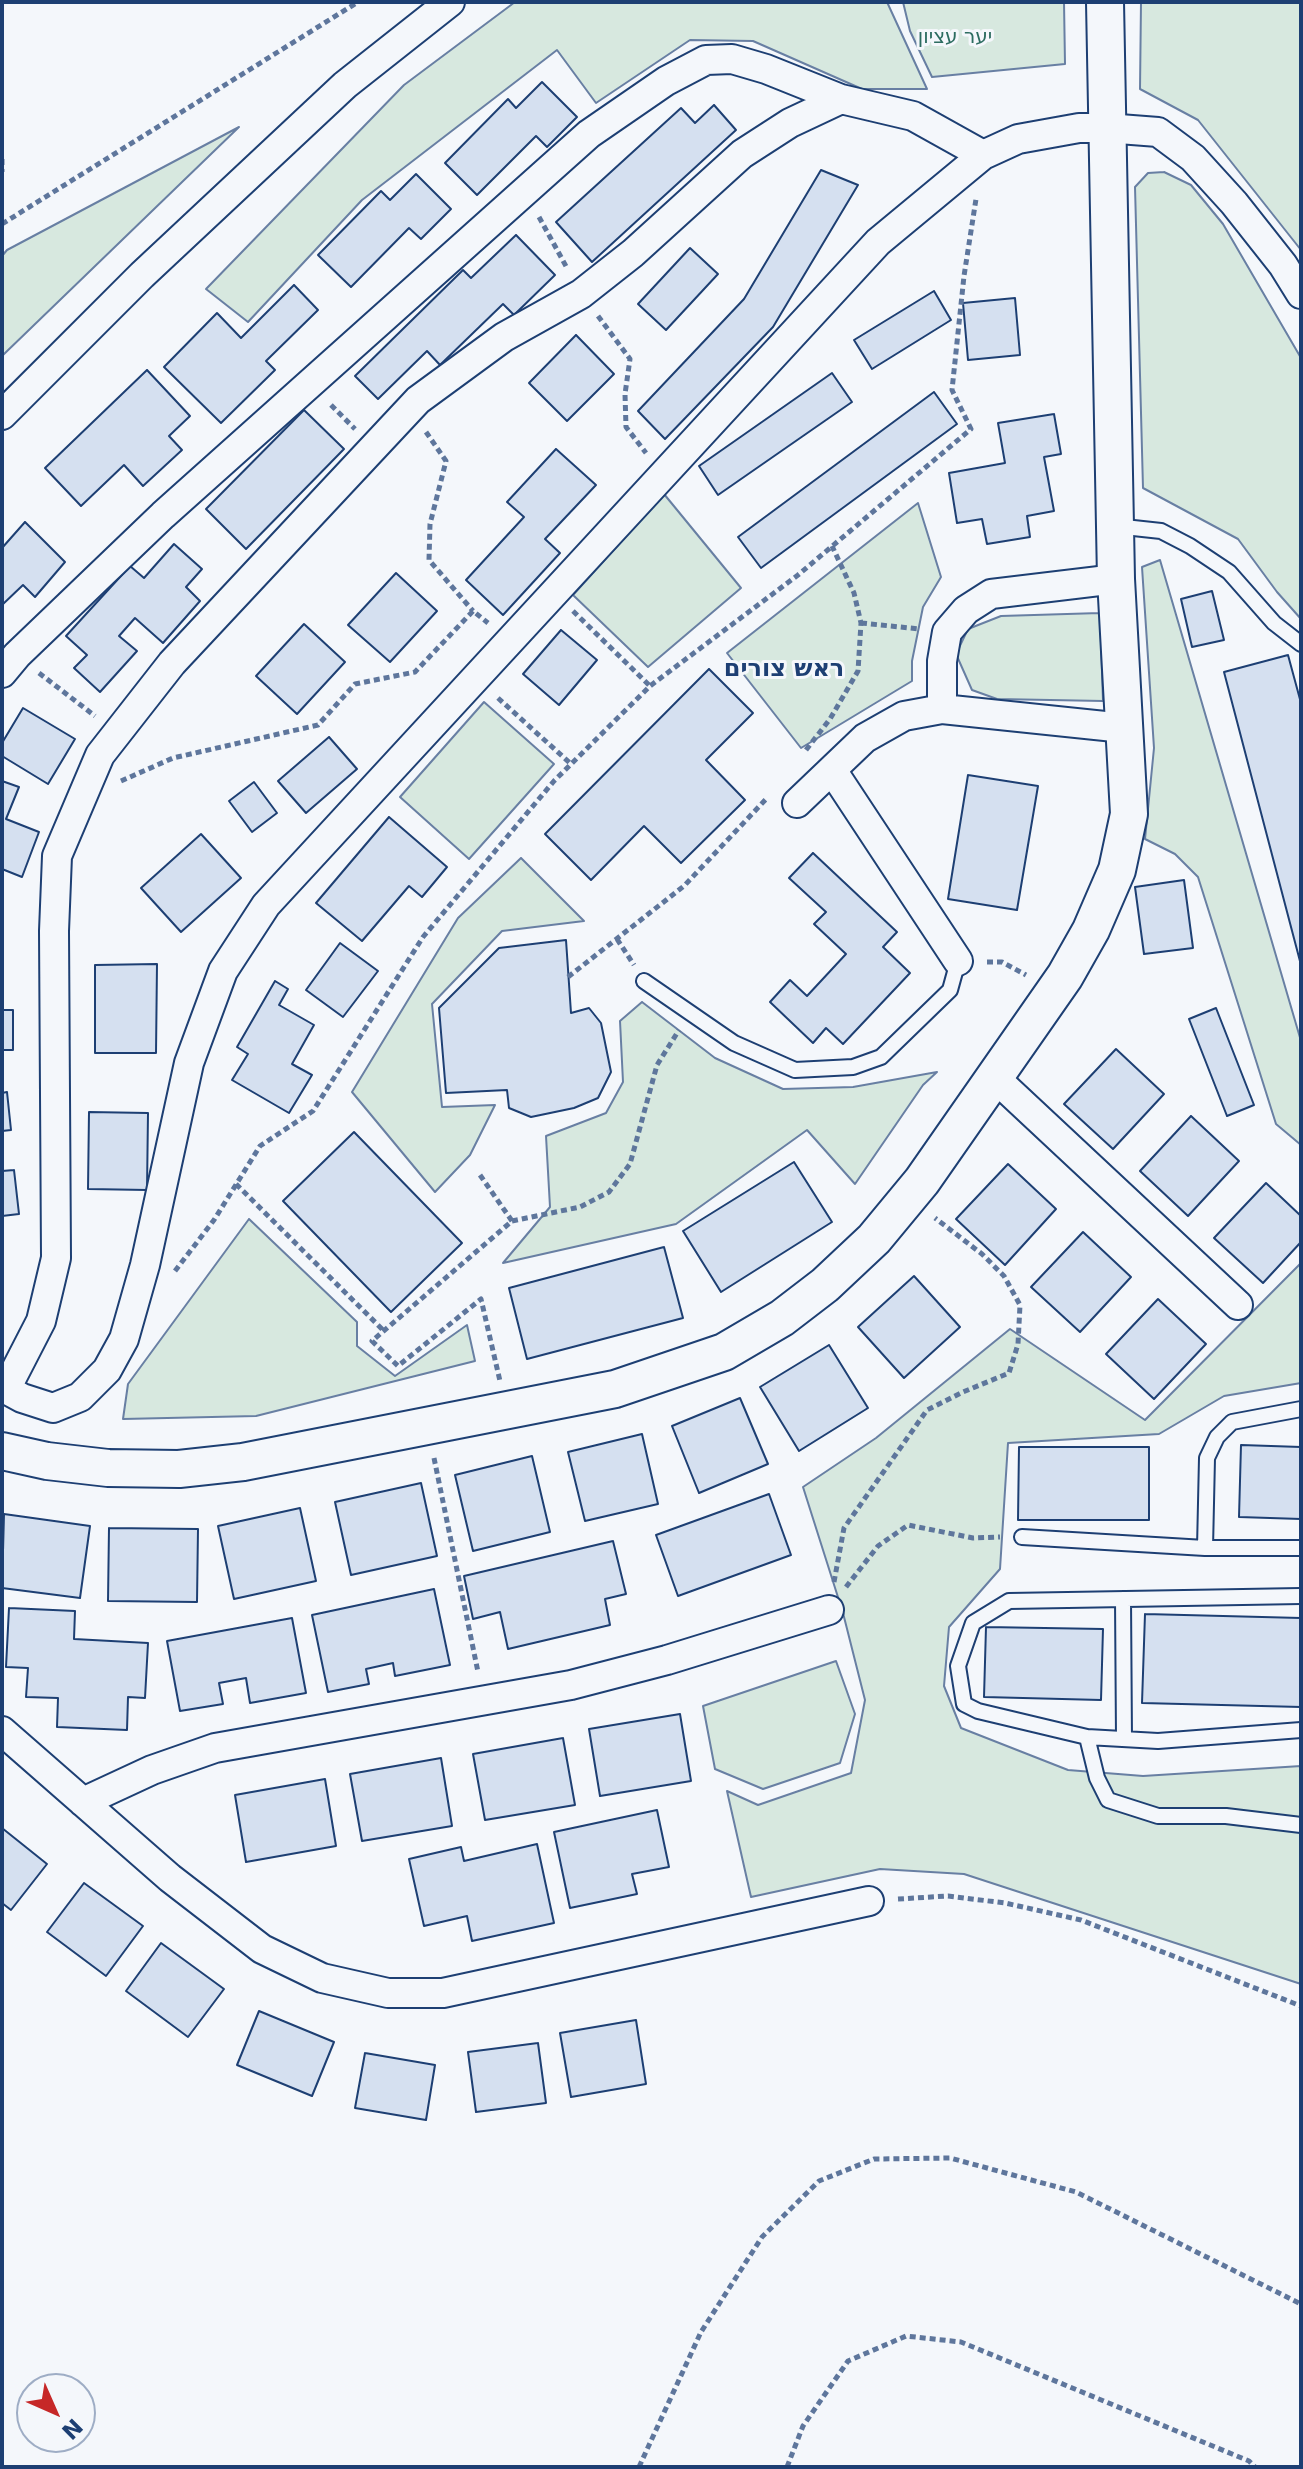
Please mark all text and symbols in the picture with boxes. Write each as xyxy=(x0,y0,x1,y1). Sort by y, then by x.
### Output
park label: יער עציון xyxy=(918,26,992,50)
district label: ראש צורים xyxy=(724,656,844,684)
north arrow xyxy=(16,2373,96,2453)
text: N xyxy=(57,2414,87,2444)

